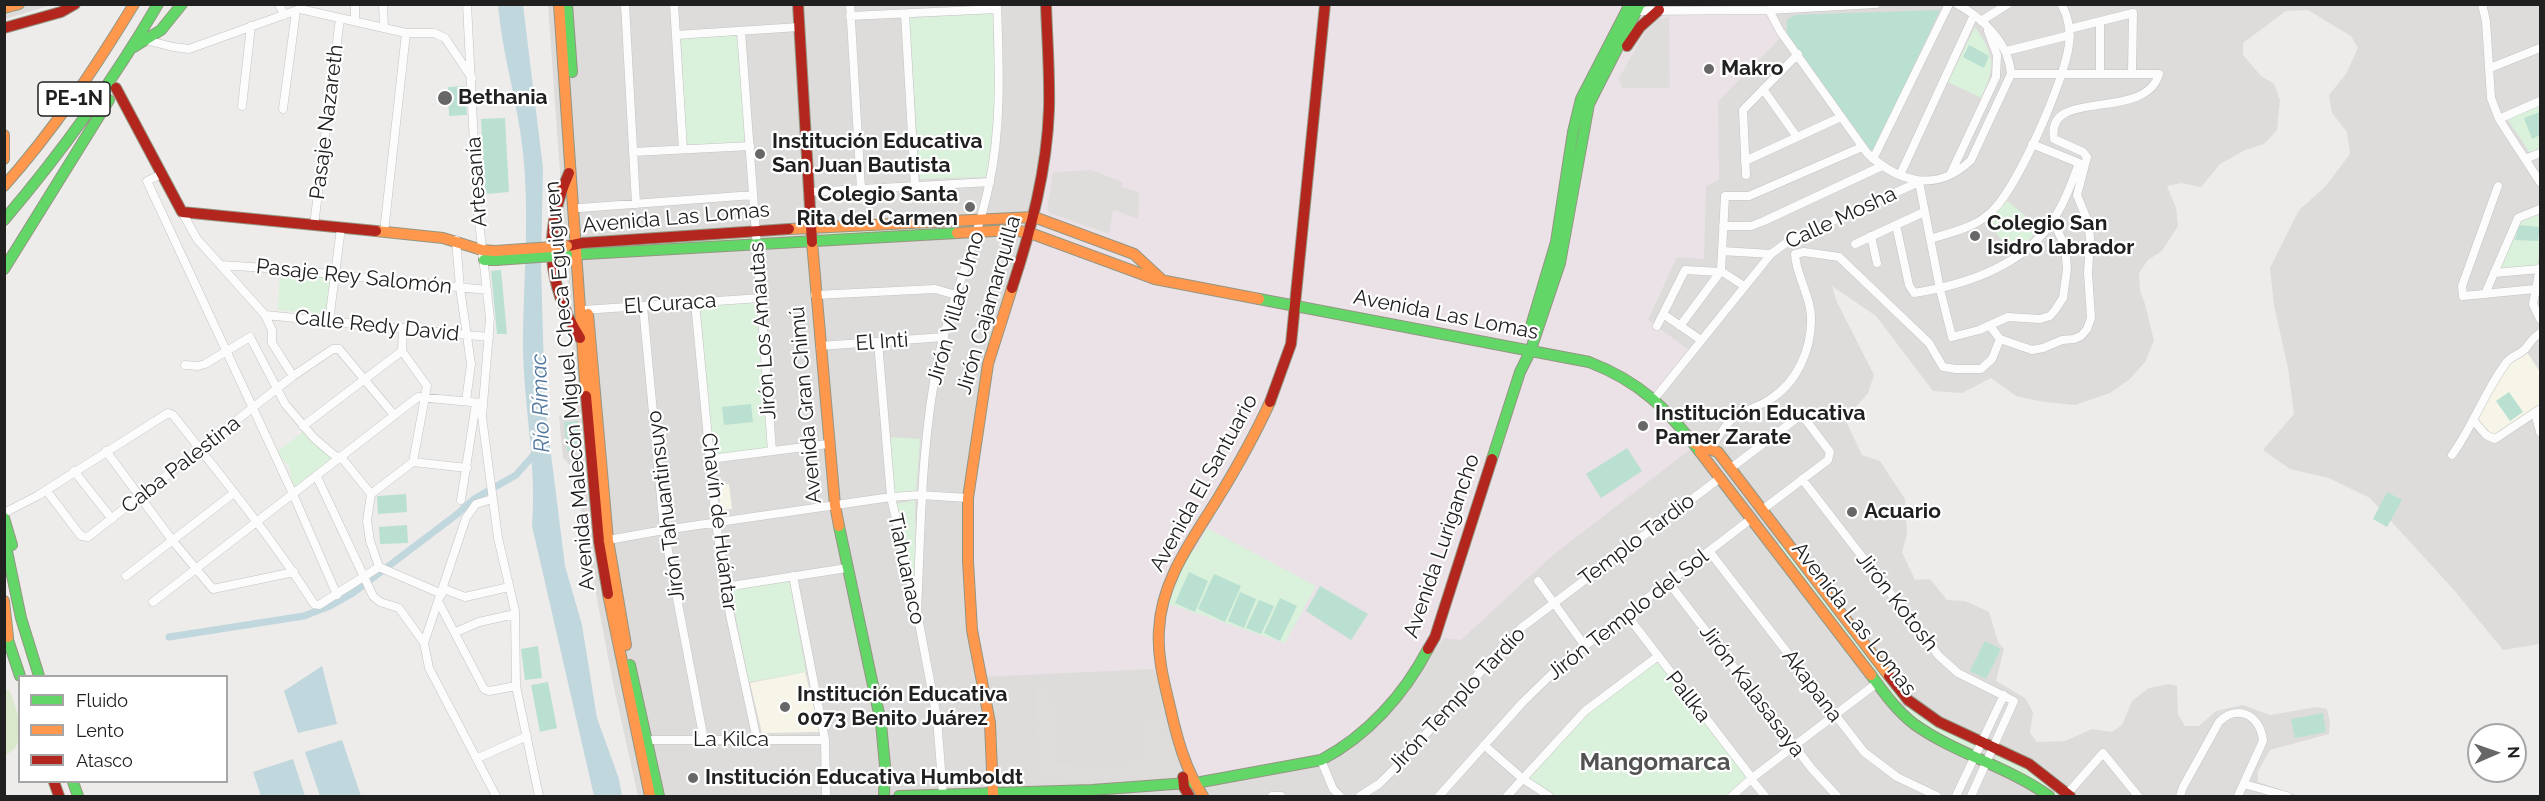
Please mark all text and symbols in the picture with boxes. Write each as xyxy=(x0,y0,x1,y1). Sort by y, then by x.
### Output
street label: Pasaje Nazareth xyxy=(305,43,349,201)
place label: Makro xyxy=(1721,56,1784,82)
marker: Makro xyxy=(1702,62,1716,76)
road number: PE-1N xyxy=(38,82,110,116)
place label: Bethania xyxy=(458,85,548,111)
marker: Bethania xyxy=(436,89,454,107)
place label: Institución Educativa San Juan Bautista xyxy=(772,129,983,179)
street label: Artesanía xyxy=(461,136,493,228)
marker: Institución Educativa San Juan Bautista xyxy=(753,147,767,161)
street label: Avenida Malecón Miguel Checa Eguiguren xyxy=(540,180,600,592)
street label: Calle Mosha xyxy=(1782,181,1900,255)
place label: Colegio Santa Rita del Carmen xyxy=(796,182,958,232)
street label: Avenida Las Lomas xyxy=(581,197,771,239)
marker: Colegio Santa Rita del Carmen xyxy=(963,200,977,214)
place label: Colegio San Isidro labrador xyxy=(1987,211,2134,261)
street label: Jirón Cajamarquilla xyxy=(951,213,1027,397)
street label: Jirón Villac Umo xyxy=(922,229,990,387)
marker: Colegio San Isidro labrador xyxy=(1968,229,1982,243)
street label: Jirón Los Amautas xyxy=(744,241,782,421)
street label: Pasaje Rey Salomón xyxy=(255,254,453,300)
street label: Avenida Las Lomas xyxy=(1351,285,1541,345)
street label: El Curaca xyxy=(623,288,717,320)
street label: Calle Redy David xyxy=(293,305,461,347)
street label: Avenida Gran Chimú xyxy=(785,305,827,505)
street label: El Inti xyxy=(855,328,909,356)
water label: Río Rímac xyxy=(526,353,556,453)
street label: Avenida El Santuario xyxy=(1145,390,1263,576)
place label: Institución Educativa Pamer Zarate xyxy=(1655,401,1866,451)
street label: Jirón Tahuantinsuyo xyxy=(642,409,690,603)
street label: Caba Palestina xyxy=(117,411,245,519)
marker: Institución Educativa Pamer Zarate xyxy=(1636,419,1650,433)
street label: Chavín de Huántar xyxy=(696,431,742,613)
street label: Avenida Lurigancho xyxy=(1399,451,1485,641)
street label: Templo Tardio xyxy=(1574,488,1700,592)
place label: Acuario xyxy=(1864,499,1941,525)
marker: Acuario xyxy=(1845,505,1859,519)
street label: Tiahuanaco xyxy=(882,511,930,627)
street label: Avenida Las Lomas xyxy=(1786,537,1922,701)
street label: Jirón Templo del Sol xyxy=(1542,544,1714,686)
street label: Jirón Kotosh xyxy=(1851,547,1943,657)
street label: Jirón Kalasasaya xyxy=(1694,620,1810,762)
street label: Jirón Templo Tardío xyxy=(1383,622,1531,778)
street label: Akapana xyxy=(1776,645,1848,727)
street label: Pallka xyxy=(1660,666,1716,728)
legend xyxy=(18,675,228,783)
place label: Institución Educativa 0073 Benito Juárez xyxy=(797,682,1008,732)
text: Fluido xyxy=(76,690,128,711)
marker: Institución Educativa 0073 Benito Juárez xyxy=(778,700,792,714)
text: Lento xyxy=(76,720,124,741)
north arrow xyxy=(2467,723,2527,783)
street label: La Kilca xyxy=(693,727,769,753)
text: N xyxy=(2504,746,2523,759)
district label: Mangomarca xyxy=(1579,749,1731,777)
text: Atasco xyxy=(76,750,133,771)
place label: Institución Educativa Humboldt xyxy=(705,765,1023,791)
marker: Institución Educativa Humboldt xyxy=(686,771,700,785)

